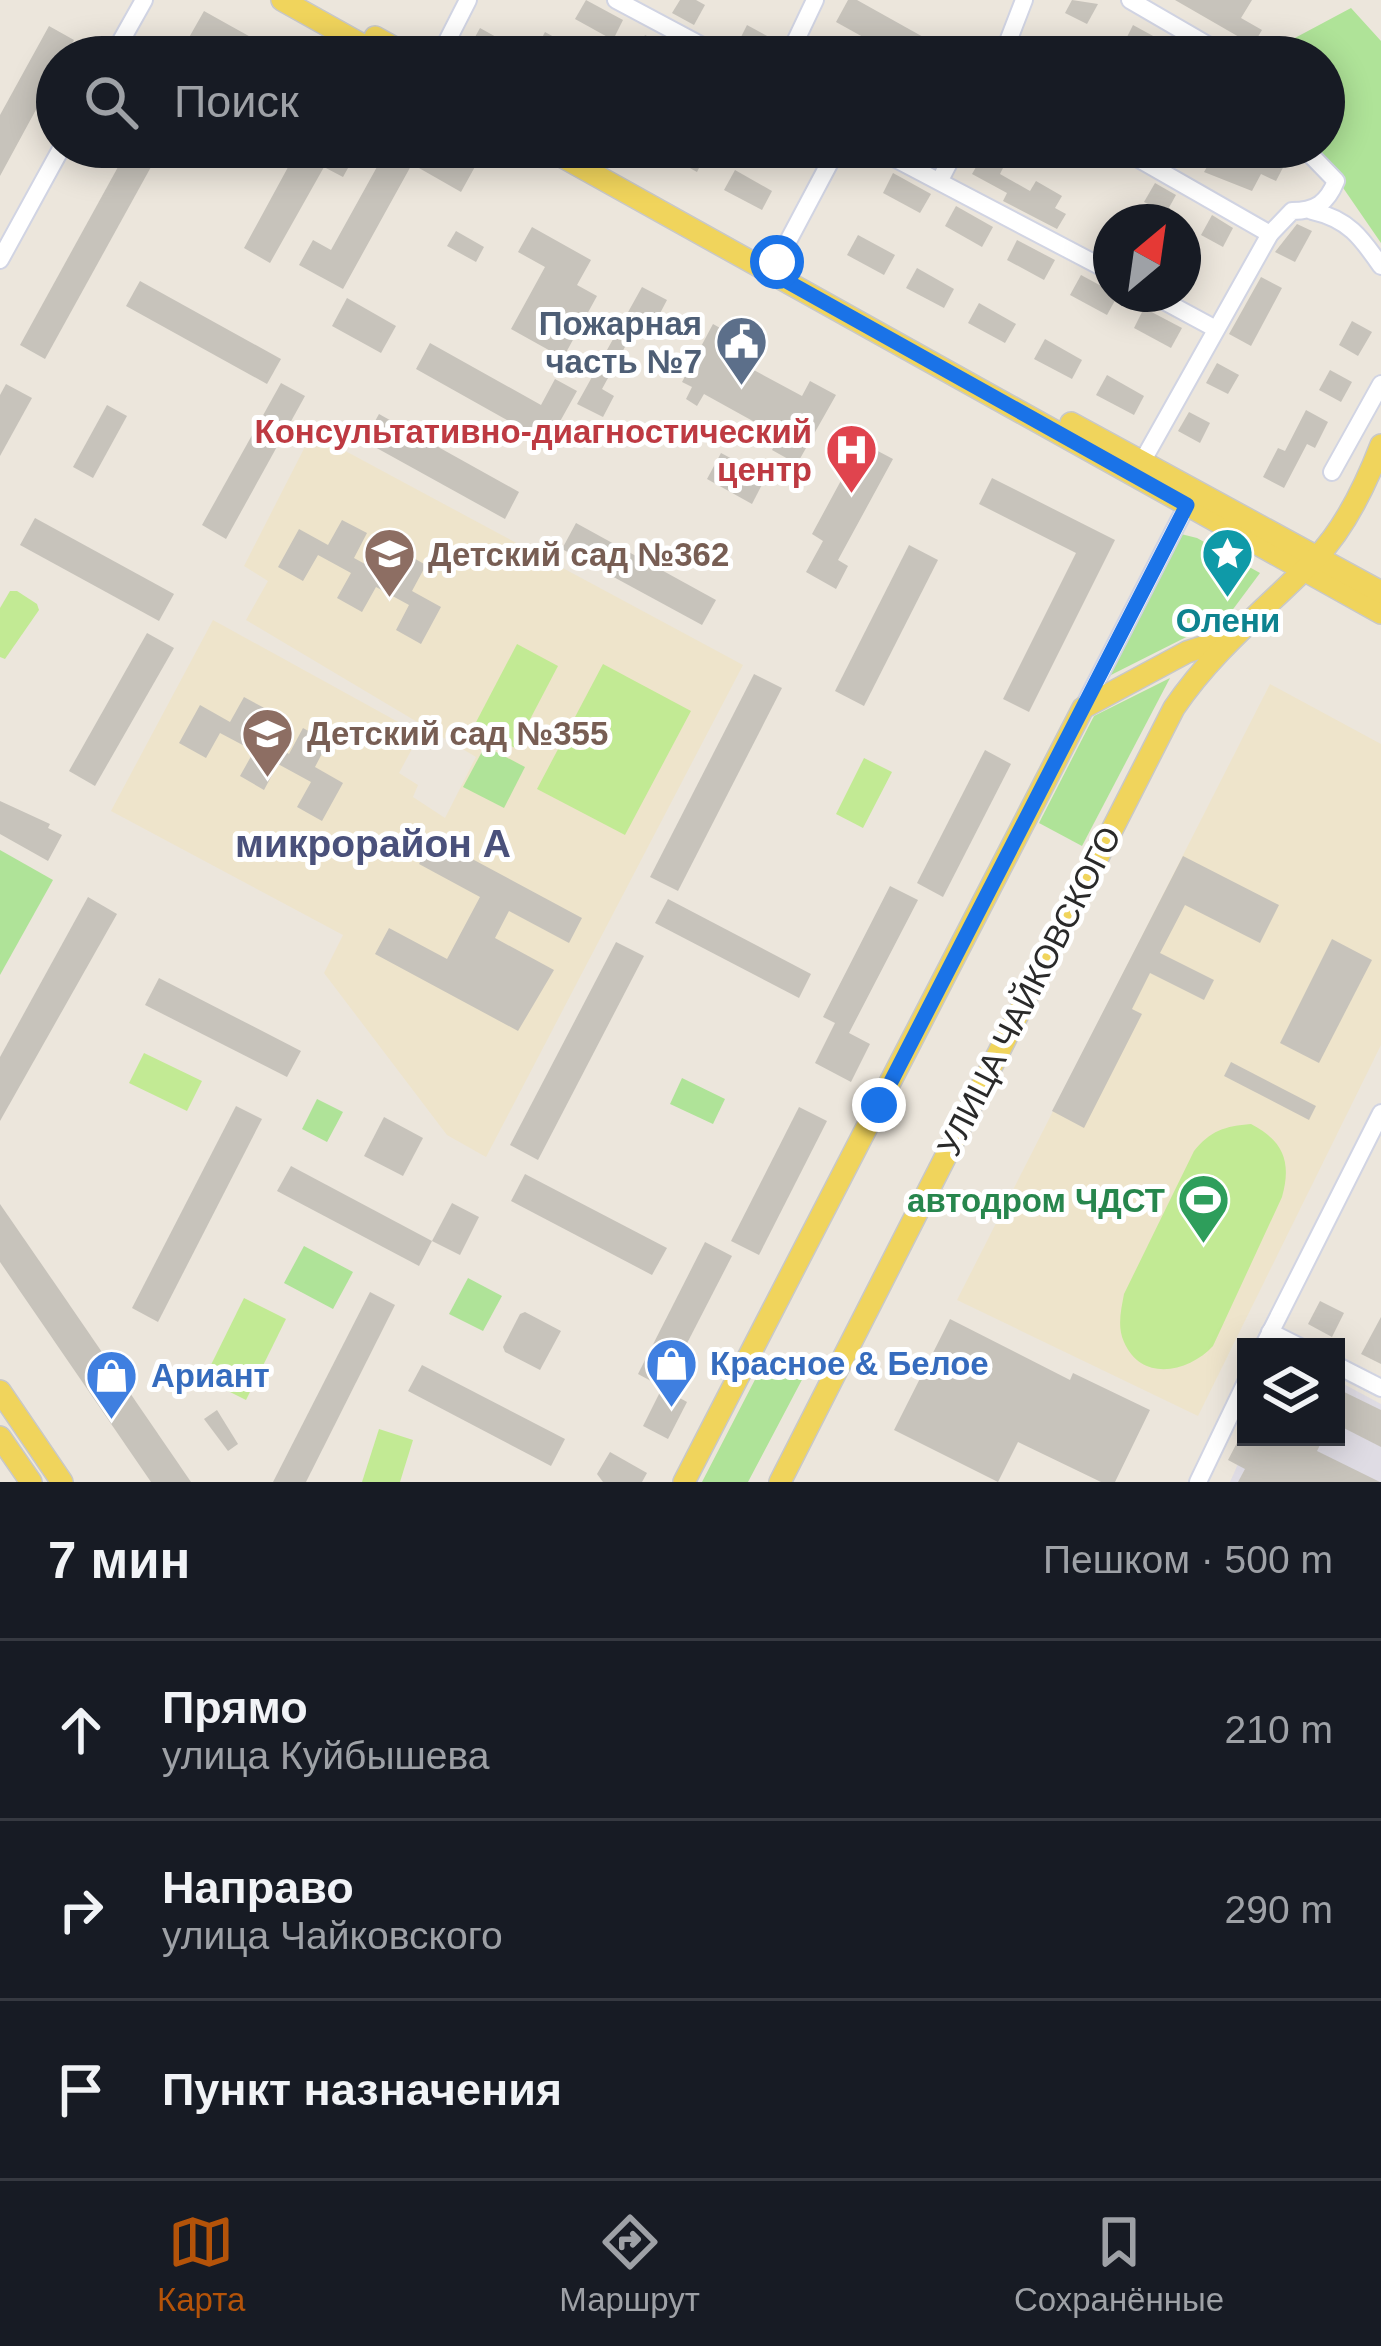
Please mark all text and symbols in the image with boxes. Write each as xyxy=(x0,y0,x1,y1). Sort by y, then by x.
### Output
search box xyxy=(36,36,1345,168)
icon: search xyxy=(78,69,144,135)
text: Поиск xyxy=(174,76,299,127)
north arrow xyxy=(1093,204,1201,312)
route start xyxy=(750,235,804,289)
place label: Пожарная часть №7 xyxy=(539,305,702,380)
public building icon: Пожарная часть №7 xyxy=(713,314,769,388)
place label: Консультативно-диагностический центр xyxy=(255,413,812,488)
hospital icon: Консультативно-диагностический центр xyxy=(823,422,879,496)
place icon: Олени xyxy=(1200,525,1256,599)
school or university icon: Детский сад №362 xyxy=(361,526,417,600)
place label: Детский сад №362 xyxy=(428,536,729,573)
place label: Олени xyxy=(1176,602,1280,639)
school or university icon: Детский сад №355 xyxy=(240,705,296,779)
place label: Детский сад №355 xyxy=(307,715,608,752)
street label: УЛИЦА ЧАЙКОВСКОГО xyxy=(930,820,1128,1162)
district label: микрорайон А xyxy=(235,822,511,865)
route end xyxy=(852,1078,906,1132)
sports icon: автодром ЧДСТ xyxy=(1176,1172,1232,1246)
place label: автодром ЧДСТ xyxy=(907,1182,1165,1219)
shop icon: Красное & Белое xyxy=(643,1335,699,1409)
map controls xyxy=(1237,1338,1345,1446)
button: layers xyxy=(1237,1338,1345,1446)
place label: Красное & Белое xyxy=(710,1345,989,1382)
shop icon: Ариант xyxy=(84,1347,140,1421)
place label: Ариант xyxy=(151,1357,270,1394)
text: 7 мин xyxy=(48,1532,190,1589)
text: Пешком · 500 m xyxy=(1043,1538,1333,1581)
text: Прямо xyxy=(162,1682,308,1733)
icon: ahead xyxy=(48,1697,114,1763)
text: 210 m xyxy=(1225,1708,1333,1751)
text: улица Куйбышева xyxy=(162,1734,489,1777)
text: Направо xyxy=(162,1862,354,1913)
icon: right xyxy=(48,1877,114,1943)
text: 290 m xyxy=(1225,1888,1333,1931)
text: улица Чайковского xyxy=(162,1914,503,1957)
icon: arrive xyxy=(48,2057,114,2123)
text: Пункт назначения xyxy=(162,2064,562,2115)
tab: Карта xyxy=(157,2209,245,2319)
tab: Маршрут xyxy=(559,2209,700,2319)
tab: Сохранённые xyxy=(1014,2209,1224,2319)

